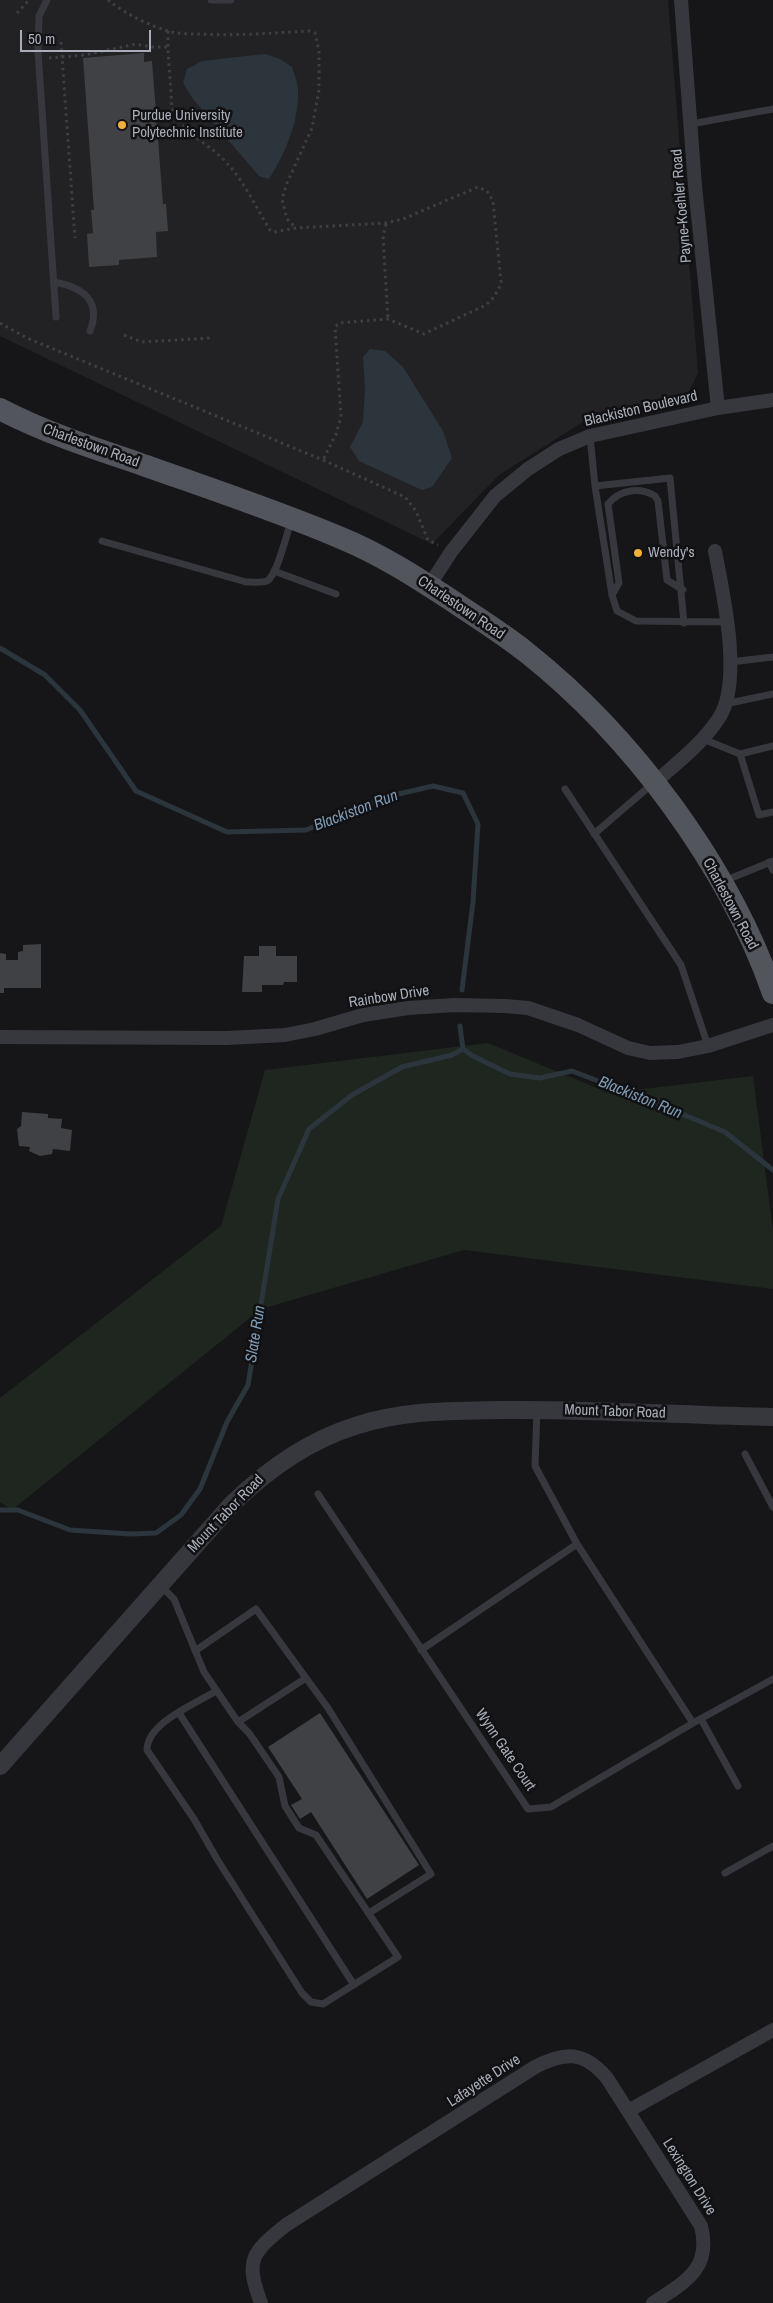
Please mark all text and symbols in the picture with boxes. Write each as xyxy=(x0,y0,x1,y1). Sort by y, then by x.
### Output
scale bar xyxy=(22,20,154,52)
text: 50 m xyxy=(28,28,55,49)
place label: Purdue University Polytechnic Institute xyxy=(132,107,243,142)
marker: Purdue University Polytechnic Institute xyxy=(116,119,128,131)
street label: Payne-Koehler Road xyxy=(668,148,696,264)
street label: Blackiston Boulevard xyxy=(583,387,699,431)
street label: Charlestown Road xyxy=(40,420,142,472)
place label: Wendy's xyxy=(648,544,695,562)
marker: Wendy's xyxy=(632,547,644,559)
street label: Charlestown Road xyxy=(414,572,508,644)
water label: Blackiston Run xyxy=(311,786,401,836)
street label: Charlestown Road xyxy=(698,855,762,953)
street label: Rainbow Drive xyxy=(347,982,431,1012)
water label: Blackiston Run xyxy=(595,1073,685,1123)
water label: Slate Run xyxy=(242,1304,270,1364)
street label: Mount Tabor Road xyxy=(564,1401,666,1423)
street label: Mount Tabor Road xyxy=(184,1471,268,1557)
street label: Wynn Gate Court xyxy=(471,1706,539,1794)
street label: Lafayette Drive xyxy=(444,2051,524,2111)
street label: Lexington Drive xyxy=(658,2135,720,2219)

